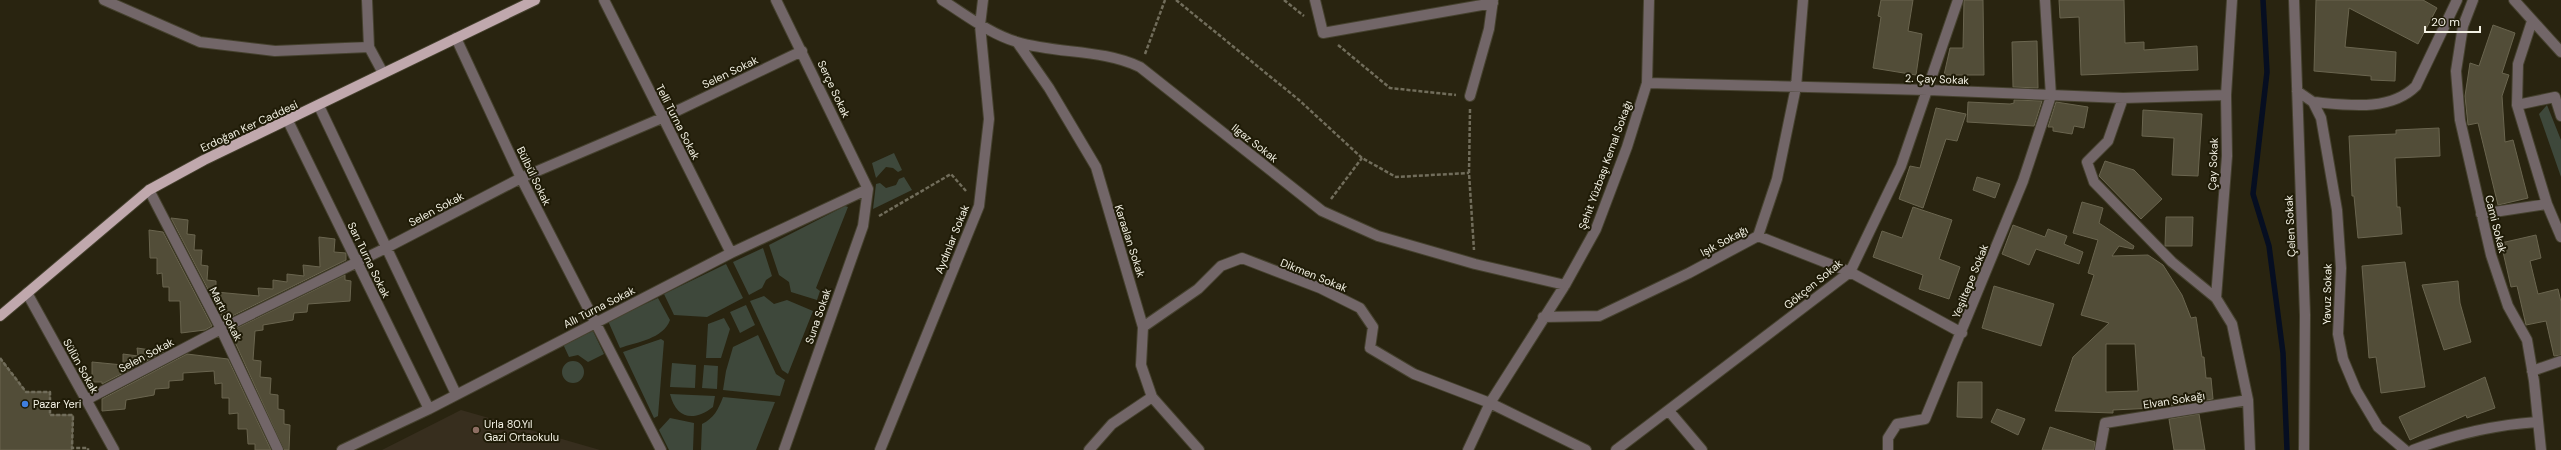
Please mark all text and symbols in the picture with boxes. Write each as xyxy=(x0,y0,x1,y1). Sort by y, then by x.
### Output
scale bar xyxy=(2425,8,2480,34)
text: 20 m xyxy=(2431,14,2460,30)
street label: Selen Sokak xyxy=(700,52,761,92)
street label: Serçe Sokak xyxy=(815,58,854,120)
street label: 2. Çay Sokak xyxy=(1905,71,1970,87)
street label: Telli Turna Sokak xyxy=(653,82,703,163)
street label: Erdoğan Ker Caddesi xyxy=(198,97,300,155)
street label: Şehit Yüzbaşı Kemal Sokağı xyxy=(1575,98,1635,232)
street label: Ilgaz Sokak xyxy=(1229,121,1281,166)
street label: Çay Sokak xyxy=(2205,137,2221,191)
street label: Bülbül Sokak xyxy=(514,144,554,208)
street label: Selen Sokak xyxy=(406,188,466,229)
street label: Çelen Sokak xyxy=(2281,194,2299,257)
street label: Cami Sokak xyxy=(2482,194,2510,255)
street label: Aydınlar Sokak xyxy=(932,202,972,276)
street label: Karaalan Sokak xyxy=(1112,203,1149,280)
street label: Sarı Turna Sokak xyxy=(345,220,394,301)
street label: Işık Sokağı xyxy=(1698,223,1750,259)
street label: Yeşiltepe Sokak xyxy=(1949,241,1991,320)
street label: Dikmen Sokak xyxy=(1278,255,1350,295)
street label: Gökçen Sokak xyxy=(1781,256,1846,312)
street label: Yavuz Sokak xyxy=(2319,263,2335,325)
street label: Allı Turna Sokak xyxy=(561,283,638,331)
street label: Martı Sokak xyxy=(206,285,246,344)
street label: Suna Sokak xyxy=(802,286,834,346)
street label: Selen Sokak xyxy=(116,334,176,375)
street label: Sülün Sokak xyxy=(60,336,102,396)
street label: Elvan Sokağı xyxy=(2142,388,2206,412)
place label: Pazar Yeri xyxy=(33,397,82,411)
marker: Pazar Yeri xyxy=(20,399,30,409)
place label: Urla 80.Yıl Gazi Ortaokulu xyxy=(484,417,559,444)
marker: Urla 80.Yıl Gazi Ortaokulu xyxy=(471,425,481,435)

